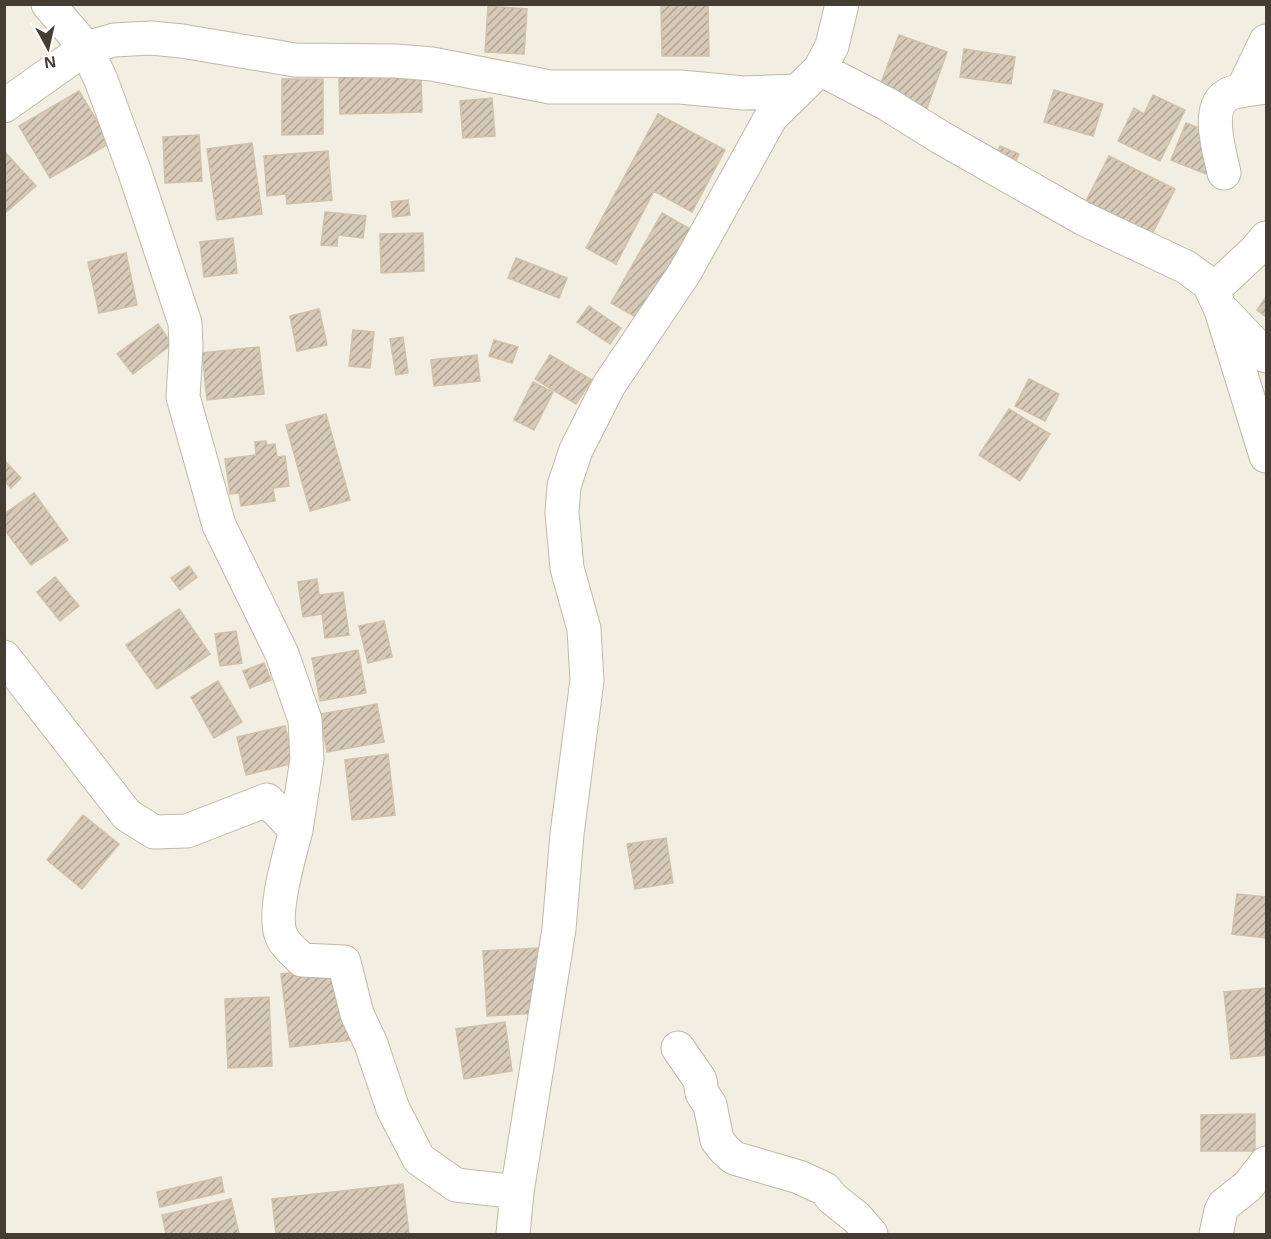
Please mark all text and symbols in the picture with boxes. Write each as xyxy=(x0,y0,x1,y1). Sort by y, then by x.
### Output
north arrow xyxy=(18,18,78,78)
text: N xyxy=(43,53,57,72)

